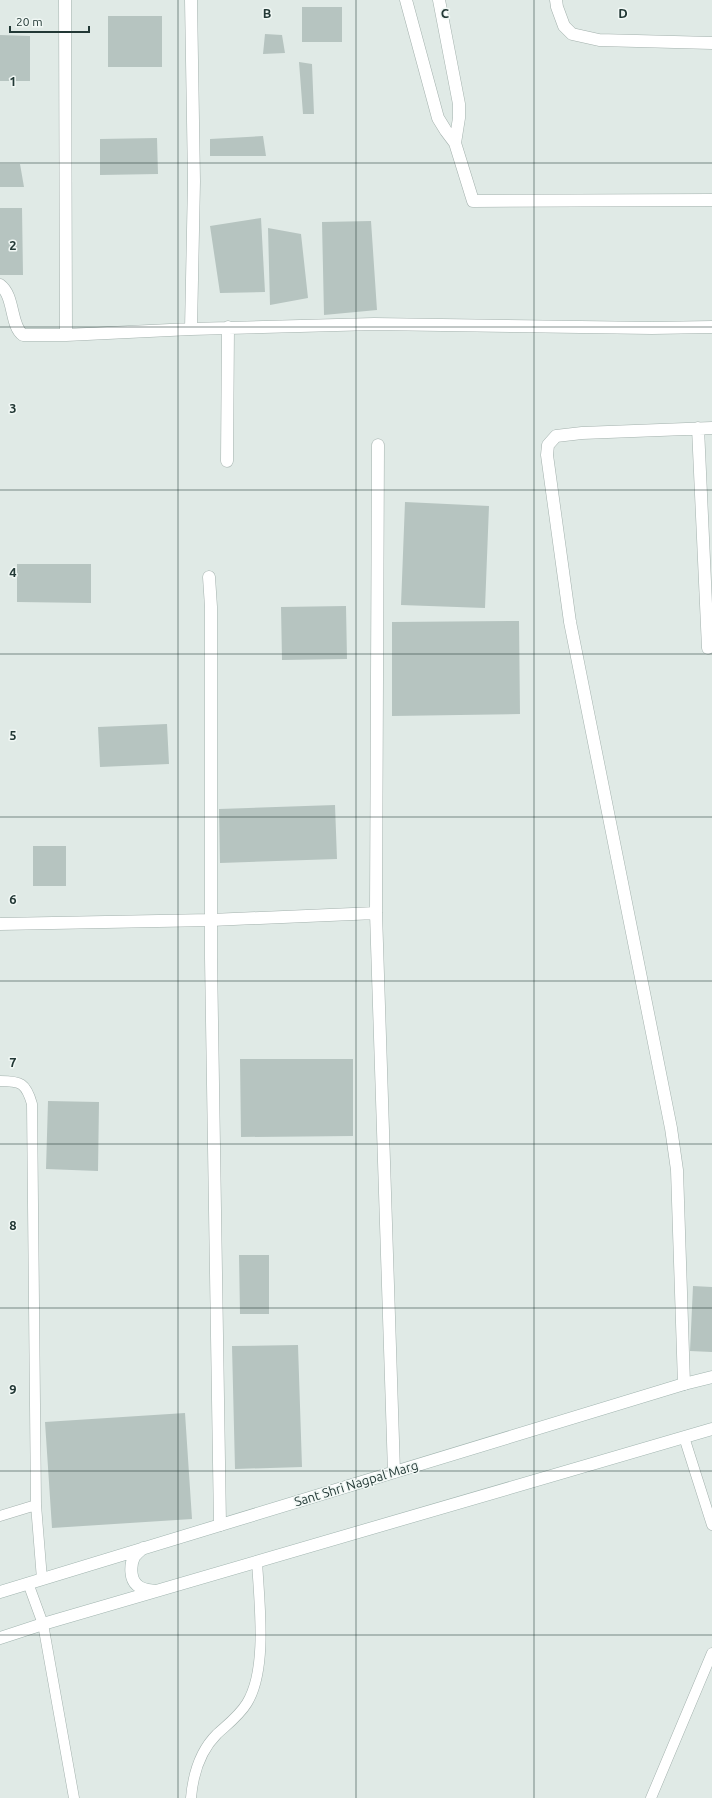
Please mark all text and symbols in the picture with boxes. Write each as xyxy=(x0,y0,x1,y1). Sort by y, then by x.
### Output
text: B xyxy=(263,6,272,20)
text: C xyxy=(441,6,450,20)
text: D xyxy=(618,6,628,20)
scale bar xyxy=(10,8,89,34)
text: 20 m xyxy=(16,15,43,28)
text: 1 xyxy=(9,74,17,88)
text: 2 xyxy=(9,238,17,252)
text: 3 xyxy=(9,401,17,415)
text: 4 xyxy=(9,565,17,579)
text: 5 xyxy=(9,728,17,742)
text: 6 xyxy=(9,892,17,906)
text: 7 xyxy=(9,1055,17,1069)
text: 8 xyxy=(9,1218,17,1232)
text: 9 xyxy=(9,1382,17,1396)
street label: Sant Shri Nagpal Marg xyxy=(292,1457,420,1509)

